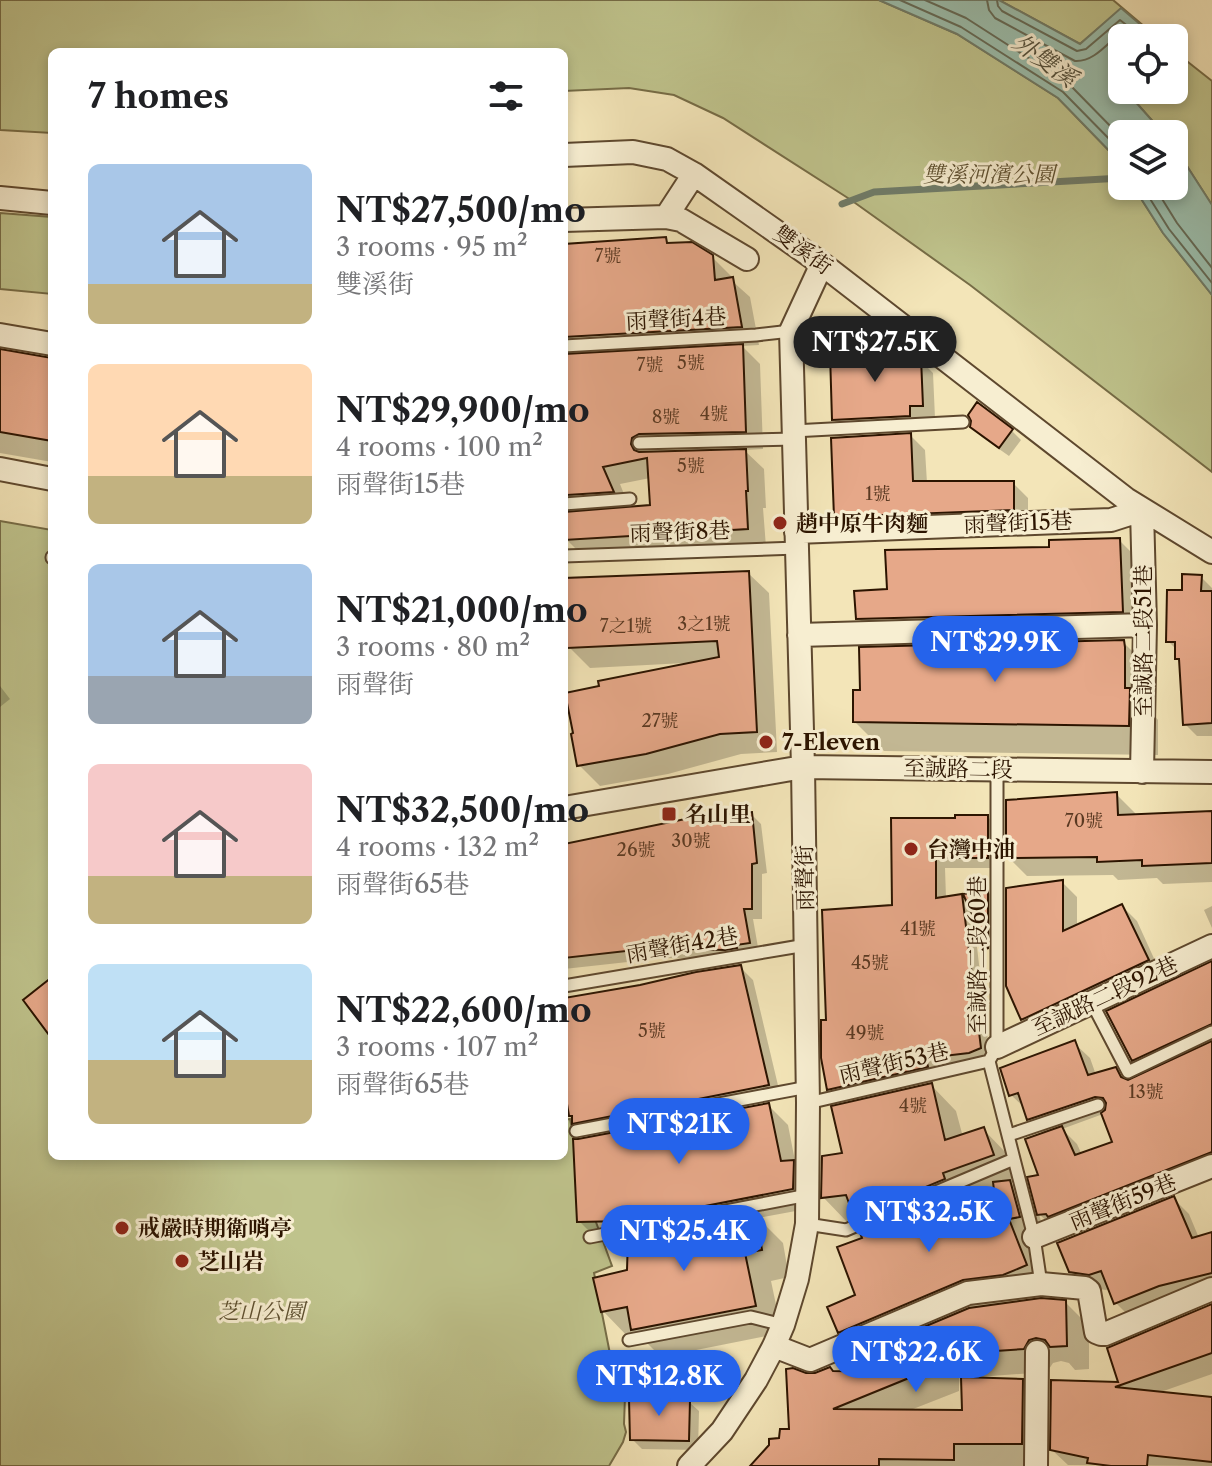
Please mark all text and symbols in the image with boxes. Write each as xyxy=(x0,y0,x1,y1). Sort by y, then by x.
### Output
map controls xyxy=(1108,24,1188,200)
button: locate xyxy=(1108,24,1188,104)
water label: 外雙溪 xyxy=(1007,27,1085,95)
icon: filters xyxy=(484,74,528,118)
text: 7 homes xyxy=(88,75,229,117)
button: layers xyxy=(1108,120,1188,200)
park label: 雙溪河濱公園 xyxy=(923,161,1058,188)
text: NT$27,500/mo xyxy=(336,189,586,231)
icon: home xyxy=(152,196,248,292)
street label: 雙溪街 xyxy=(768,220,838,280)
text: 3 rooms · 95 m² xyxy=(336,231,528,263)
house number: 7號 xyxy=(595,245,621,267)
text: 雙溪街 xyxy=(336,268,414,300)
street label: 雨聲街4巷 xyxy=(625,303,727,335)
pin: NT$27.5K xyxy=(792,316,958,384)
text: NT$27.5K xyxy=(812,326,938,358)
house number: 5號 xyxy=(677,352,705,374)
house number: 7號 xyxy=(637,354,663,376)
text: NT$29,900/mo xyxy=(336,389,590,431)
icon: home xyxy=(152,396,248,492)
house number: 4號 xyxy=(700,403,728,425)
house number: 8號 xyxy=(652,406,680,428)
text: 4 rooms · 100 m² xyxy=(336,431,543,463)
house number: 5號 xyxy=(677,455,705,477)
text: 雨聲街15巷 xyxy=(336,468,465,500)
house number: 1號 xyxy=(865,483,891,505)
street label: 雨聲街15巷 xyxy=(963,508,1073,538)
place label: 趙中原牛肉麵 xyxy=(796,510,928,537)
marker: 趙中原牛肉麵 xyxy=(771,514,789,532)
street label: 雨聲街8巷 xyxy=(629,517,731,547)
street label: 至誠路二段51巷 xyxy=(1130,564,1157,718)
text: NT$21,000/mo xyxy=(336,589,588,631)
icon: home xyxy=(152,596,248,692)
house number: 3之1號 xyxy=(677,613,731,635)
house number: 7之1號 xyxy=(600,615,652,637)
pin: NT$29.9K xyxy=(912,616,1078,684)
text: NT$29.9K xyxy=(930,626,1060,658)
text: 3 rooms · 80 m² xyxy=(336,631,530,663)
text: 雨聲街 xyxy=(336,668,414,700)
house number: 27號 xyxy=(641,710,679,732)
place label: 7-Eleven xyxy=(782,729,880,756)
marker: 7-Eleven xyxy=(757,733,775,751)
street label: 至誠路二段 xyxy=(903,755,1013,783)
text: NT$32,500/mo xyxy=(336,789,589,831)
icon: home xyxy=(152,796,248,892)
place label: 名山里 xyxy=(685,801,751,828)
marker: 名山里 xyxy=(660,805,678,823)
house number: 70號 xyxy=(1065,810,1103,832)
house number: 30號 xyxy=(671,830,711,852)
text: 4 rooms · 132 m² xyxy=(336,831,539,863)
place label: 台灣中油 xyxy=(927,836,1015,863)
house number: 26號 xyxy=(617,839,655,861)
marker: 台灣中油 xyxy=(902,840,920,858)
street label: 雨聲街 xyxy=(791,845,819,911)
text: 雨聲街65巷 xyxy=(336,868,469,900)
street label: 至誠路二段60巷 xyxy=(964,876,991,1034)
house number: 41號 xyxy=(900,918,936,940)
street label: 雨聲街42巷 xyxy=(624,922,740,968)
street label: 至誠路二段92巷 xyxy=(1028,950,1182,1042)
house number: 45號 xyxy=(851,952,889,974)
text: NT$22,600/mo xyxy=(336,989,592,1031)
icon: home xyxy=(152,996,248,1092)
house number: 5號 xyxy=(638,1020,666,1042)
house number: 49號 xyxy=(846,1022,884,1044)
text: 3 rooms · 107 m² xyxy=(336,1031,538,1063)
street label: 雨聲街53巷 xyxy=(836,1037,952,1089)
text: 雨聲街65巷 xyxy=(336,1068,469,1100)
house number: 13號 xyxy=(1128,1081,1164,1103)
house number: 4號 xyxy=(899,1095,927,1117)
pin: NT$21K xyxy=(614,1098,744,1166)
text: NT$21K xyxy=(627,1108,731,1140)
street label: 雨聲街59巷 xyxy=(1066,1168,1180,1236)
pin: NT$32.5K xyxy=(846,1186,1012,1254)
text: NT$32.5K xyxy=(864,1196,994,1228)
pin: NT$25.4K xyxy=(601,1205,767,1273)
place label: 戒嚴時期衛哨亭 xyxy=(138,1215,292,1242)
text: NT$25.4K xyxy=(619,1215,749,1247)
marker: 戒嚴時期衛哨亭 xyxy=(113,1219,131,1237)
place label: 芝山岩 xyxy=(198,1248,264,1275)
marker: 芝山岩 xyxy=(173,1252,191,1270)
park label: 芝山公園 xyxy=(217,1298,308,1325)
pin: NT$22.6K xyxy=(833,1326,999,1394)
text: NT$22.6K xyxy=(850,1336,982,1368)
pin: NT$12.8K xyxy=(576,1350,742,1418)
text: NT$12.8K xyxy=(595,1360,723,1392)

